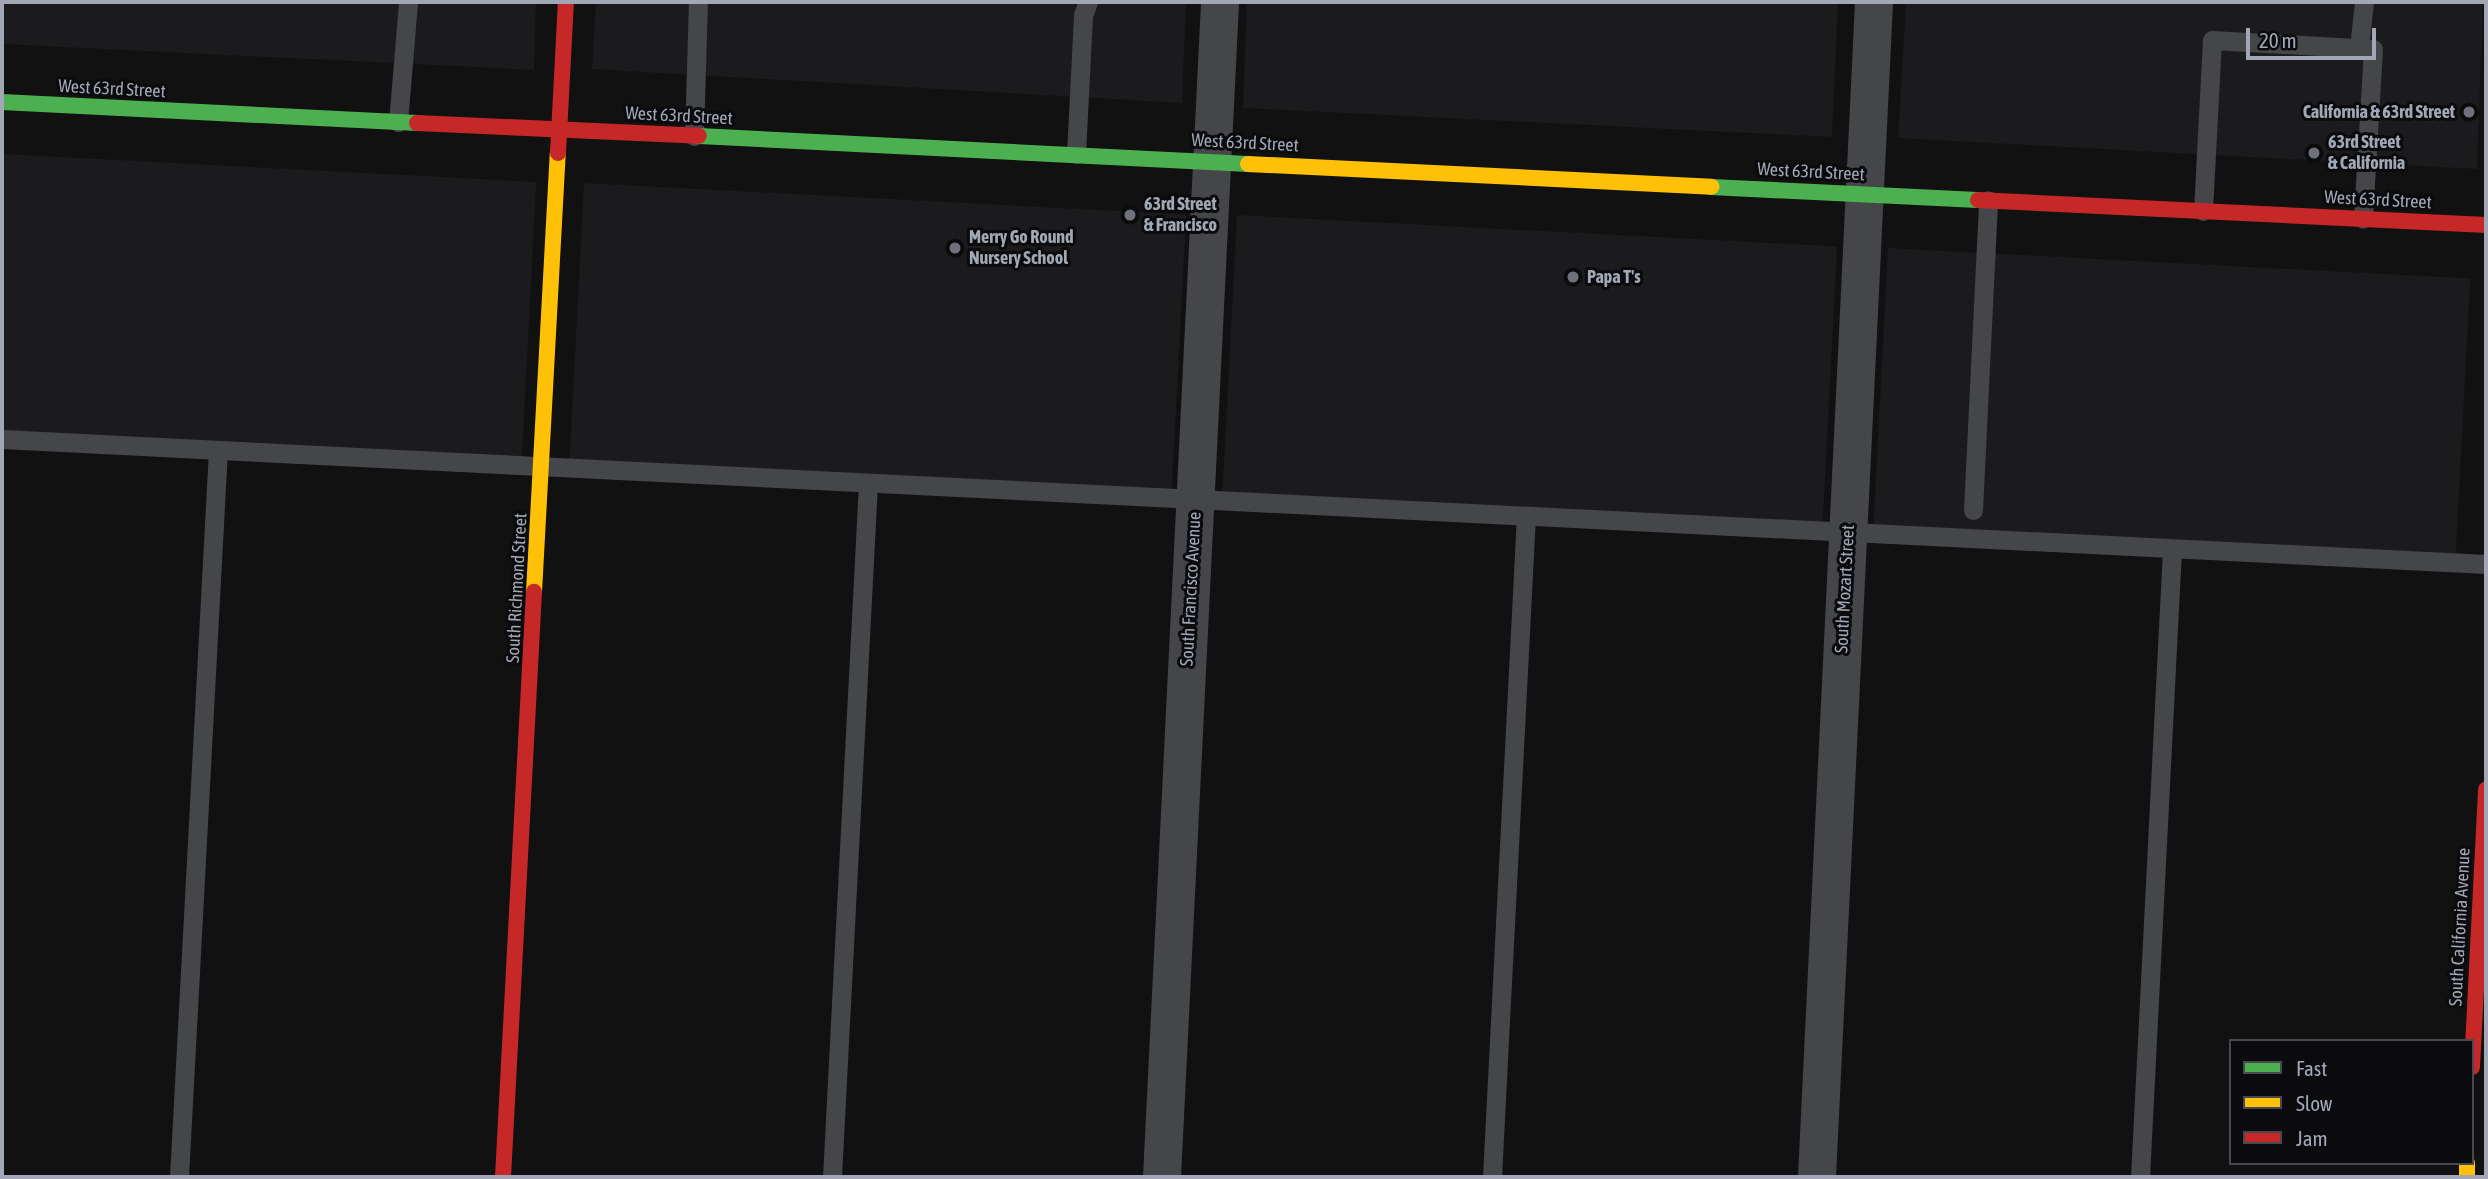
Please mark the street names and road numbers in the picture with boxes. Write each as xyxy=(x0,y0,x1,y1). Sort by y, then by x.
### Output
street label: West 63rd Street xyxy=(58,75,166,103)
street label: West 63rd Street xyxy=(625,102,733,130)
street label: West 63rd Street xyxy=(1191,129,1299,157)
street label: West 63rd Street xyxy=(1757,158,1865,186)
street label: West 63rd Street xyxy=(2324,186,2432,214)
street label: South Francisco Avenue xyxy=(1176,511,1206,667)
street label: South Richmond Street xyxy=(502,512,532,664)
street label: South Mozart Street xyxy=(1831,524,1859,654)
street label: South California Avenue xyxy=(2445,847,2475,1007)

